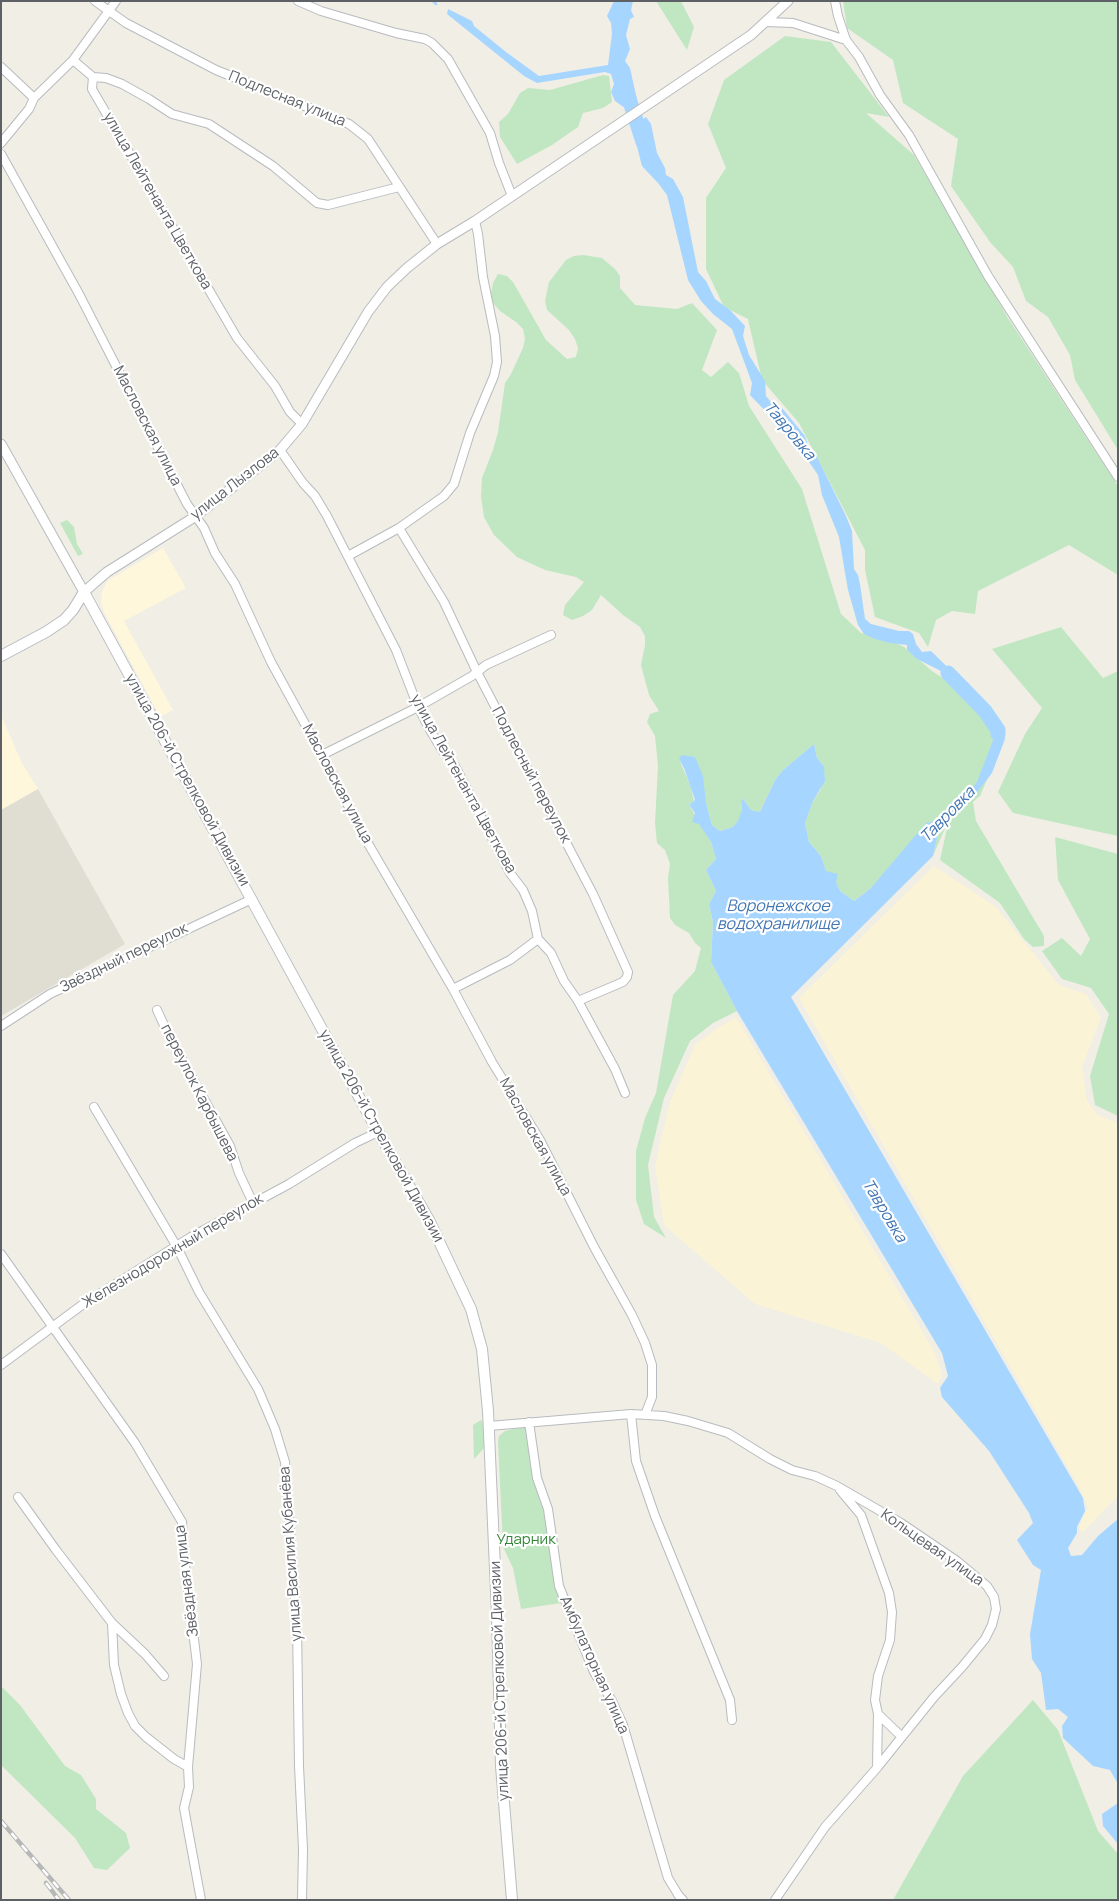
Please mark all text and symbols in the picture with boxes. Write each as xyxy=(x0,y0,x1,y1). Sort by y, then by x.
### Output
street label: Подлесная улица xyxy=(226,67,348,131)
street label: улица Лейтенанта Цветкова xyxy=(99,109,215,293)
street label: Масловская улица xyxy=(109,363,185,489)
water label: Тавровка xyxy=(759,398,819,464)
street label: улица Лызлова xyxy=(187,444,283,524)
street label: улица 206-й Стрелковой Дивизии xyxy=(121,671,253,889)
street label: улица Лейтенанта Цветкова xyxy=(406,691,520,877)
street label: Подлесный переулок xyxy=(487,704,575,846)
street label: Масловская улица xyxy=(298,721,376,847)
water label: Тавровка xyxy=(917,783,979,847)
water label: Воронежское водохранилище xyxy=(717,897,839,935)
street label: Звёздный переулок xyxy=(57,919,191,997)
street label: переулок Карбышева xyxy=(157,1021,241,1165)
street label: улица 206-й Стрелковой Дивизии xyxy=(315,1027,447,1245)
street label: Масловская улица xyxy=(495,1075,575,1199)
water label: Тавровка xyxy=(858,1176,910,1246)
street label: Железнодорожный переулок xyxy=(79,1190,267,1312)
street label: улица Василия Кубанёва xyxy=(276,1466,306,1642)
street label: Кольцевая улица xyxy=(877,1506,987,1590)
street label: Звёздная улица xyxy=(171,1524,203,1638)
park label: Ударник xyxy=(496,1531,556,1549)
street label: улица 206-й Стрелковой Дивизии xyxy=(487,1561,513,1801)
street label: Амбулаторная улица xyxy=(555,1593,633,1737)

